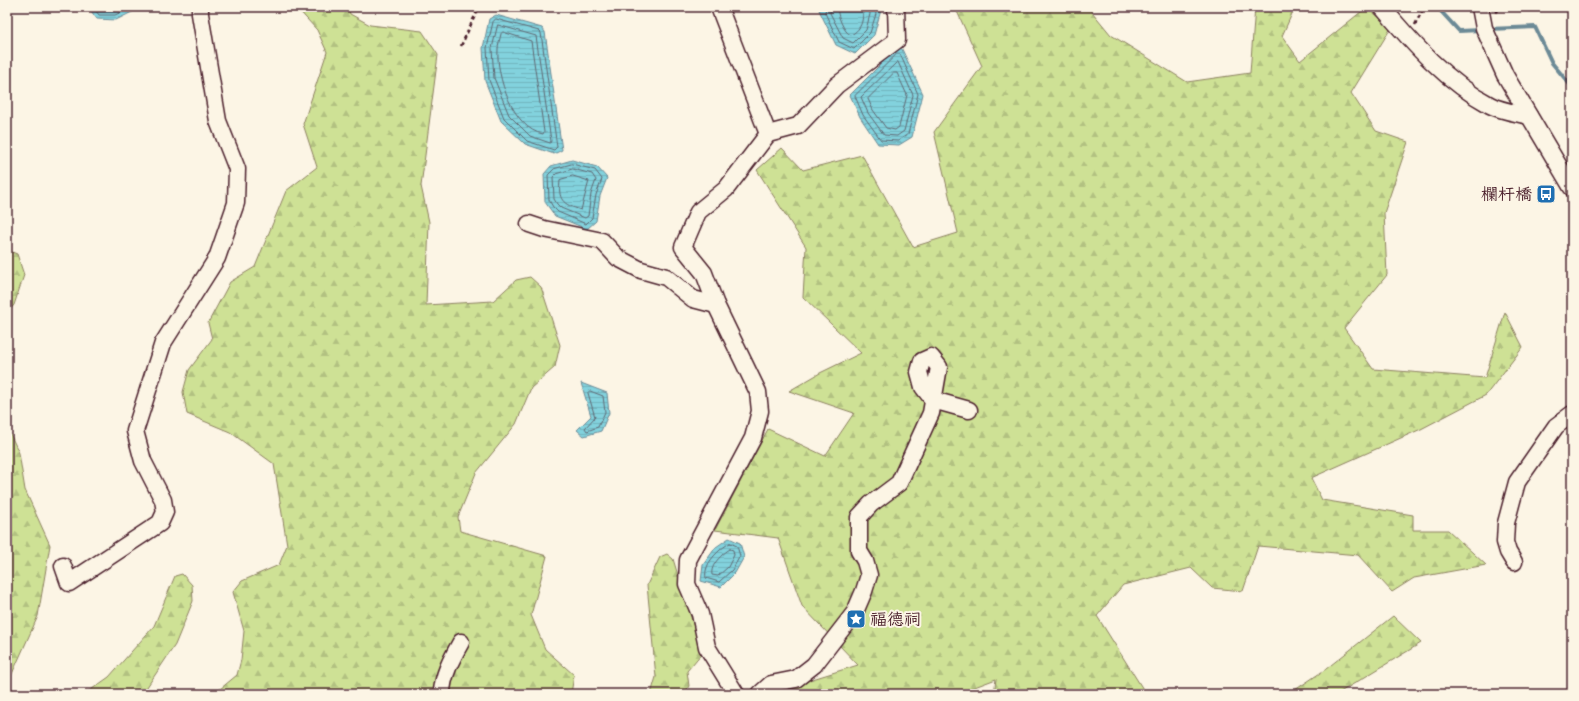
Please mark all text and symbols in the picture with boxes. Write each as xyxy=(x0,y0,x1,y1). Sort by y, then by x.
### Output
bus stop icon: 欄杆橋 xyxy=(1535,183,1557,205)
place label: 欄杆橋 xyxy=(1481,184,1532,205)
place icon: 福德祠 xyxy=(845,608,867,630)
place label: 福德祠 xyxy=(870,609,921,630)

